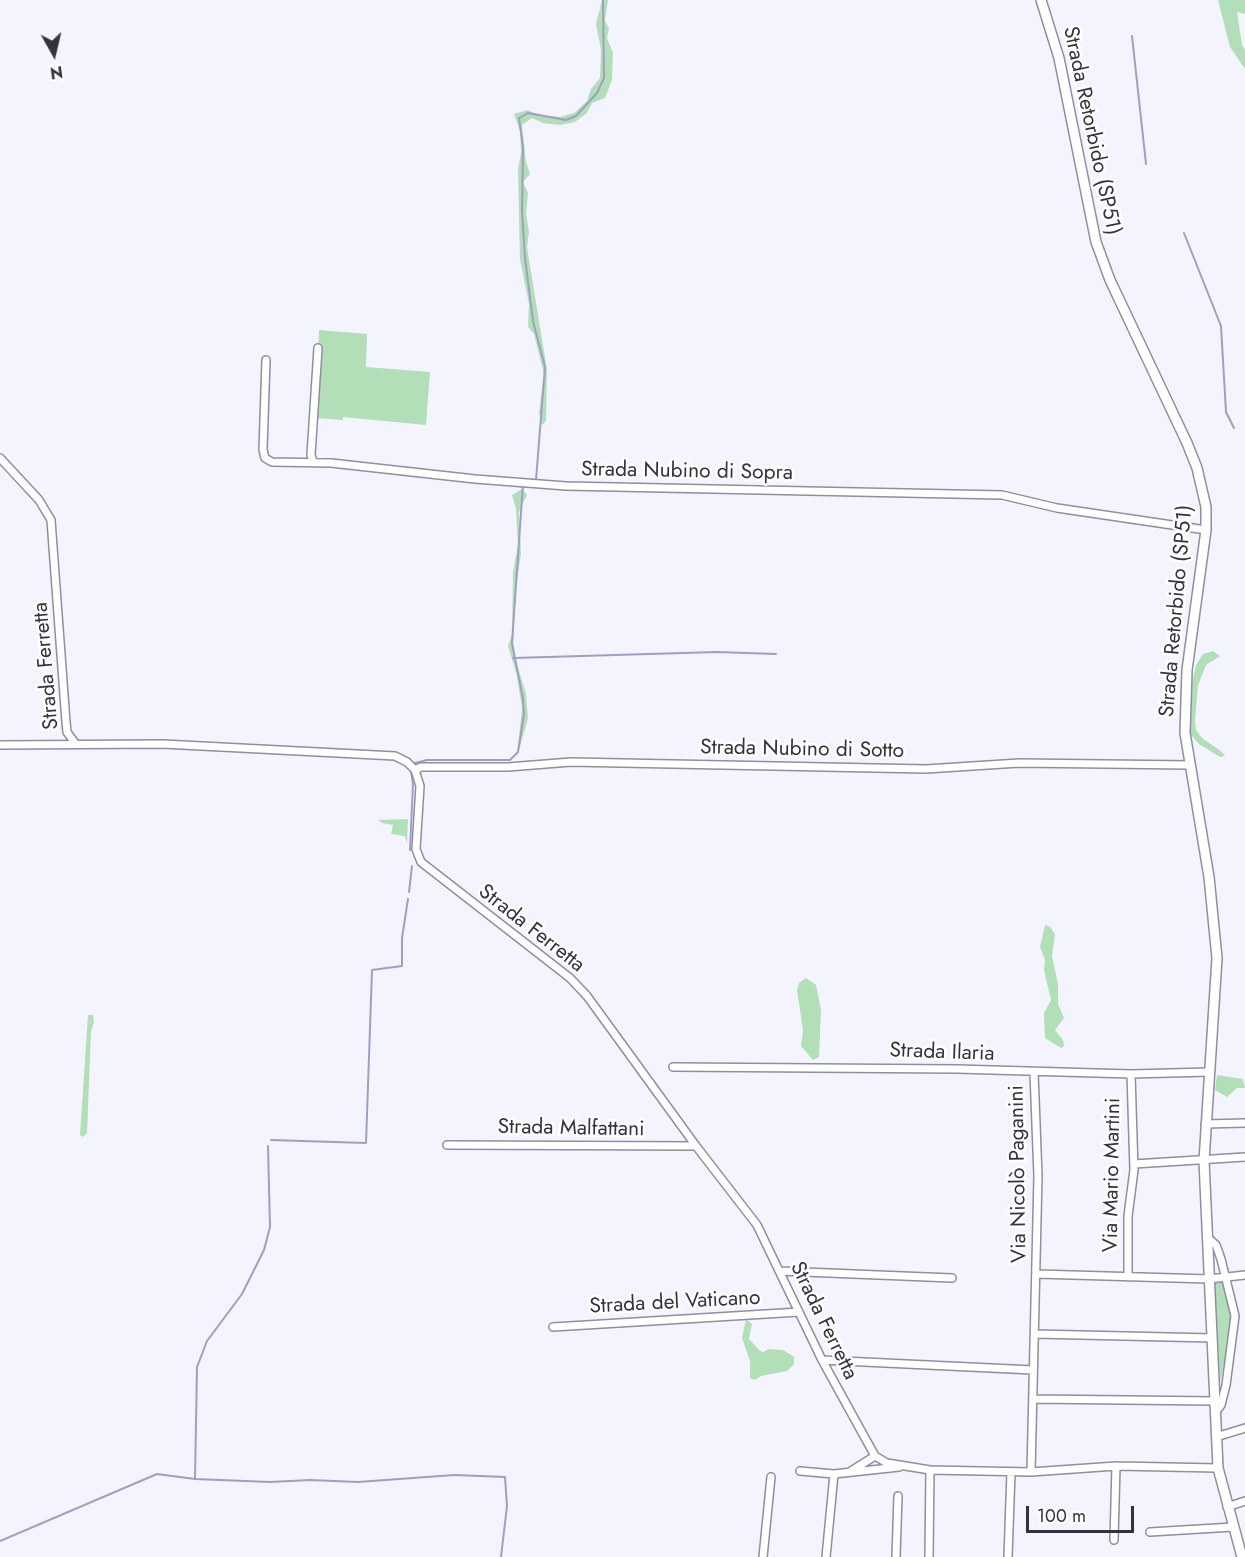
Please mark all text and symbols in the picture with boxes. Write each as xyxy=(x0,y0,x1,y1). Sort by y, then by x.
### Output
north arrow xyxy=(24,24,84,84)
street label: Strada Retorbido (SP51) xyxy=(1057,24,1125,238)
text: N xyxy=(49,60,64,85)
street label: Strada Nubino di Sopra xyxy=(581,458,793,486)
street label: Strada Retorbido (SP51) xyxy=(1155,504,1199,718)
street label: Strada Ferretta xyxy=(29,601,65,731)
street label: Strada Nubino di Sotto xyxy=(700,736,904,764)
street label: Strada Ferretta xyxy=(473,880,589,978)
street label: Strada Ilaria xyxy=(889,1039,995,1067)
street label: Via Nicolò Paganini xyxy=(1005,1085,1033,1263)
street label: Via Mario Martini xyxy=(1099,1098,1127,1252)
street label: Strada Malfattani xyxy=(497,1115,645,1143)
street label: Strada Ferretta xyxy=(784,1258,862,1384)
street label: Strada del Vaticano xyxy=(589,1286,761,1320)
scale bar xyxy=(1029,1494,1137,1532)
text: 100 m xyxy=(1037,1503,1086,1529)

